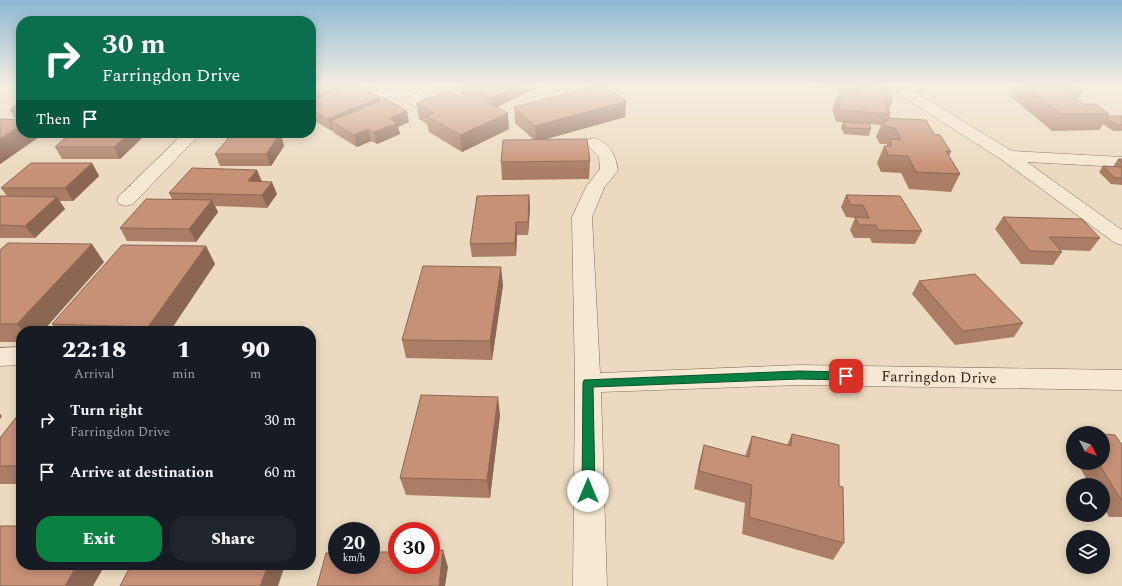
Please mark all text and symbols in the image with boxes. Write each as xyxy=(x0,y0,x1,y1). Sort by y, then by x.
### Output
text: 30 m xyxy=(102,23,166,66)
icon: right xyxy=(36,32,88,84)
text: Farringdon Drive xyxy=(102,62,240,89)
text: Then xyxy=(36,108,71,131)
icon: arrive xyxy=(79,108,101,130)
text: 22:18 xyxy=(62,332,126,368)
text: 1 xyxy=(177,332,191,368)
text: 90 xyxy=(241,332,270,368)
pin xyxy=(829,359,863,393)
text: Arrival xyxy=(74,364,114,384)
text: min xyxy=(172,364,195,384)
text: m xyxy=(250,364,261,384)
icon: arrive xyxy=(835,365,857,387)
street label: Farringdon Drive xyxy=(881,365,997,390)
text: Turn right xyxy=(70,399,143,422)
icon: right xyxy=(36,409,58,431)
text: 30 m xyxy=(264,409,296,432)
text: Farringdon Drive xyxy=(70,422,170,442)
north arrow xyxy=(1066,426,1110,470)
map controls xyxy=(1066,426,1110,574)
icon: arrive xyxy=(36,461,58,483)
text: Arrive at destination xyxy=(70,461,214,484)
text: 60 m xyxy=(264,461,296,484)
position arrow xyxy=(567,470,609,512)
button: search xyxy=(1066,478,1110,522)
button: Exit xyxy=(36,516,162,562)
button: Share xyxy=(170,516,296,562)
speed limit sign: 30 xyxy=(388,522,440,574)
text: 20 xyxy=(343,528,365,558)
button: layers xyxy=(1066,530,1110,574)
text: km/h xyxy=(343,550,365,566)

